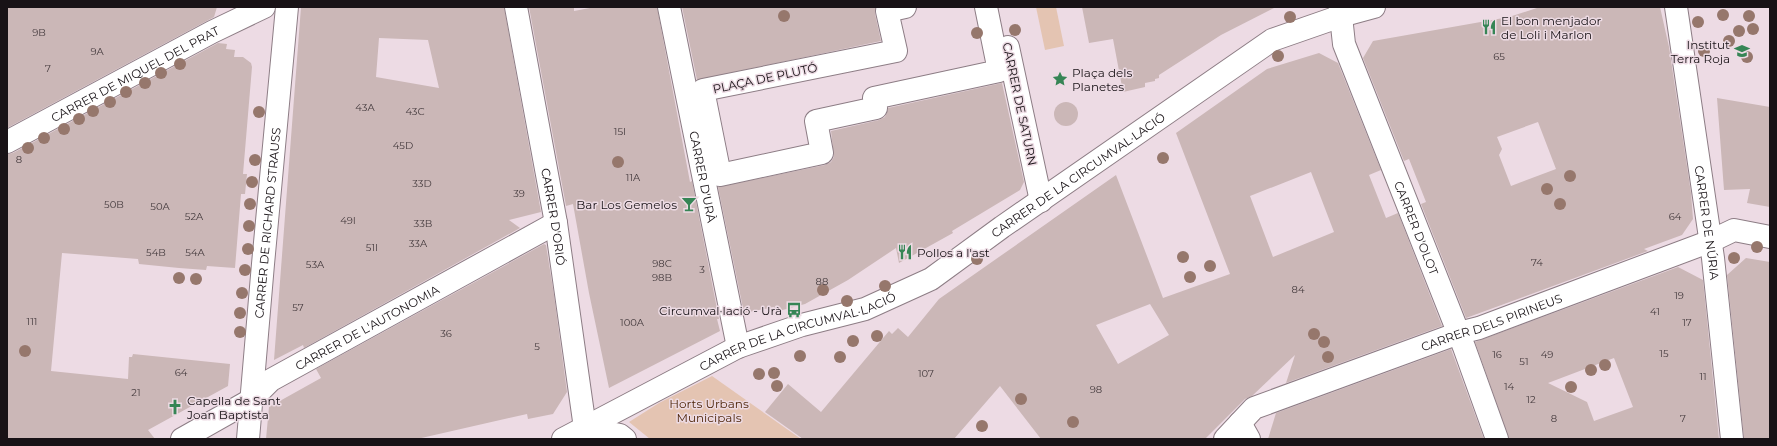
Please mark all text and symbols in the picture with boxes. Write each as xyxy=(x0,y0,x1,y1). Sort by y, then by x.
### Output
place label: El bon menjador de Loli i Marlon xyxy=(1501,13,1601,42)
restaurant icon: El bon menjador de Loli i Marlon xyxy=(1480,18,1498,36)
street label: CARRER DE MIQUEL DEL PRAT xyxy=(48,22,221,125)
house number: 9B xyxy=(32,26,46,39)
place label: Institut Terra Roja xyxy=(1671,37,1730,66)
street label: CARRER DE SATURN xyxy=(1000,41,1040,167)
school or university icon: Institut Terra Roja xyxy=(1733,42,1751,60)
house number: 9A xyxy=(90,45,104,58)
house number: 65 xyxy=(1493,50,1505,63)
street label: PLAÇA DE PLUTÓ xyxy=(711,60,819,96)
house number: 7 xyxy=(45,62,51,75)
place label: Plaça dels Planetes xyxy=(1072,65,1133,94)
place icon: Plaça dels Planetes xyxy=(1051,70,1069,88)
house number: 43A xyxy=(355,101,375,114)
house number: 43C xyxy=(405,105,425,118)
street label: CARRER DE LA CIRCUMVAL·LACIÓ xyxy=(988,109,1168,240)
house number: 15I xyxy=(614,125,626,138)
street label: CARRER DE RICHARD STRAUSS xyxy=(251,127,283,319)
street label: CARRER D'URÀ xyxy=(687,129,720,224)
house number: 45D xyxy=(393,139,413,152)
house number: 8 xyxy=(16,153,22,166)
street label: CARRER DE NÚRIA xyxy=(1692,164,1723,281)
street label: CARRER D'ORIÓ xyxy=(538,167,569,266)
house number: 11A xyxy=(626,171,641,184)
house number: 33D xyxy=(412,177,432,190)
street label: CARRER D'OLOT xyxy=(1391,179,1442,277)
house number: 39 xyxy=(513,187,525,200)
bar icon: Bar Los Gemelos xyxy=(680,195,698,213)
place label: Bar Los Gemelos xyxy=(576,197,677,212)
house number: 50B xyxy=(104,198,124,211)
house number: 50A xyxy=(150,200,171,213)
house number: 52A xyxy=(185,210,204,223)
house number: 64 xyxy=(1669,210,1682,223)
house number: 49I xyxy=(340,214,356,227)
house number: 33B xyxy=(414,217,432,230)
house number: 33A xyxy=(409,237,428,250)
house number: 51I xyxy=(366,241,378,254)
restaurant icon: Pollos a l'ast xyxy=(896,243,914,261)
place label: Pollos a l'ast xyxy=(917,245,990,260)
house number: 54B xyxy=(146,246,166,259)
house number: 54A xyxy=(185,246,206,259)
house number: 74 xyxy=(1531,256,1543,269)
house number: 98C xyxy=(652,257,672,270)
house number: 53A xyxy=(306,258,325,271)
house number: 3 xyxy=(699,263,705,276)
house number: 98B xyxy=(652,271,672,284)
house number: 88 xyxy=(816,275,828,288)
street label: CARRER DE L'AUTONOMIA xyxy=(292,281,442,373)
house number: 84 xyxy=(1292,283,1305,296)
street label: CARRER DE LA CIRCUMVAL·LACIÓ xyxy=(696,289,898,374)
house number: 19 xyxy=(1674,289,1684,302)
street label: CARRER DELS PIRINEUS xyxy=(1419,290,1564,354)
house number: 57 xyxy=(292,301,304,314)
bus stop icon: Circumval·lació - Urà xyxy=(785,301,803,319)
place label: Circumval·lació - Urà xyxy=(659,303,782,318)
house number: 41 xyxy=(1650,305,1660,318)
house number: 111 xyxy=(27,315,37,328)
house number: 100A xyxy=(620,316,645,329)
house number: 17 xyxy=(1682,316,1692,329)
house number: 36 xyxy=(440,327,452,340)
house number: 5 xyxy=(534,340,540,353)
house number: 15 xyxy=(1659,347,1669,360)
house number: 16 xyxy=(1492,348,1502,361)
house number: 49 xyxy=(1541,348,1553,361)
house number: 51 xyxy=(1519,355,1529,368)
house number: 64 xyxy=(175,366,188,379)
house number: 107 xyxy=(918,367,934,380)
house number: 11 xyxy=(1699,370,1707,383)
house number: 14 xyxy=(1504,380,1514,393)
house number: 98 xyxy=(1090,383,1102,396)
house number: 21 xyxy=(131,386,141,399)
place label: Capella de Sant Joan Baptista xyxy=(186,393,281,422)
house number: 12 xyxy=(1526,393,1536,406)
park label: Horts Urbans Municipals xyxy=(669,396,749,425)
church icon: Capella de Sant Joan Baptista xyxy=(166,398,184,416)
house number: 8 xyxy=(1551,412,1557,425)
house number: 7 xyxy=(1680,412,1686,425)

